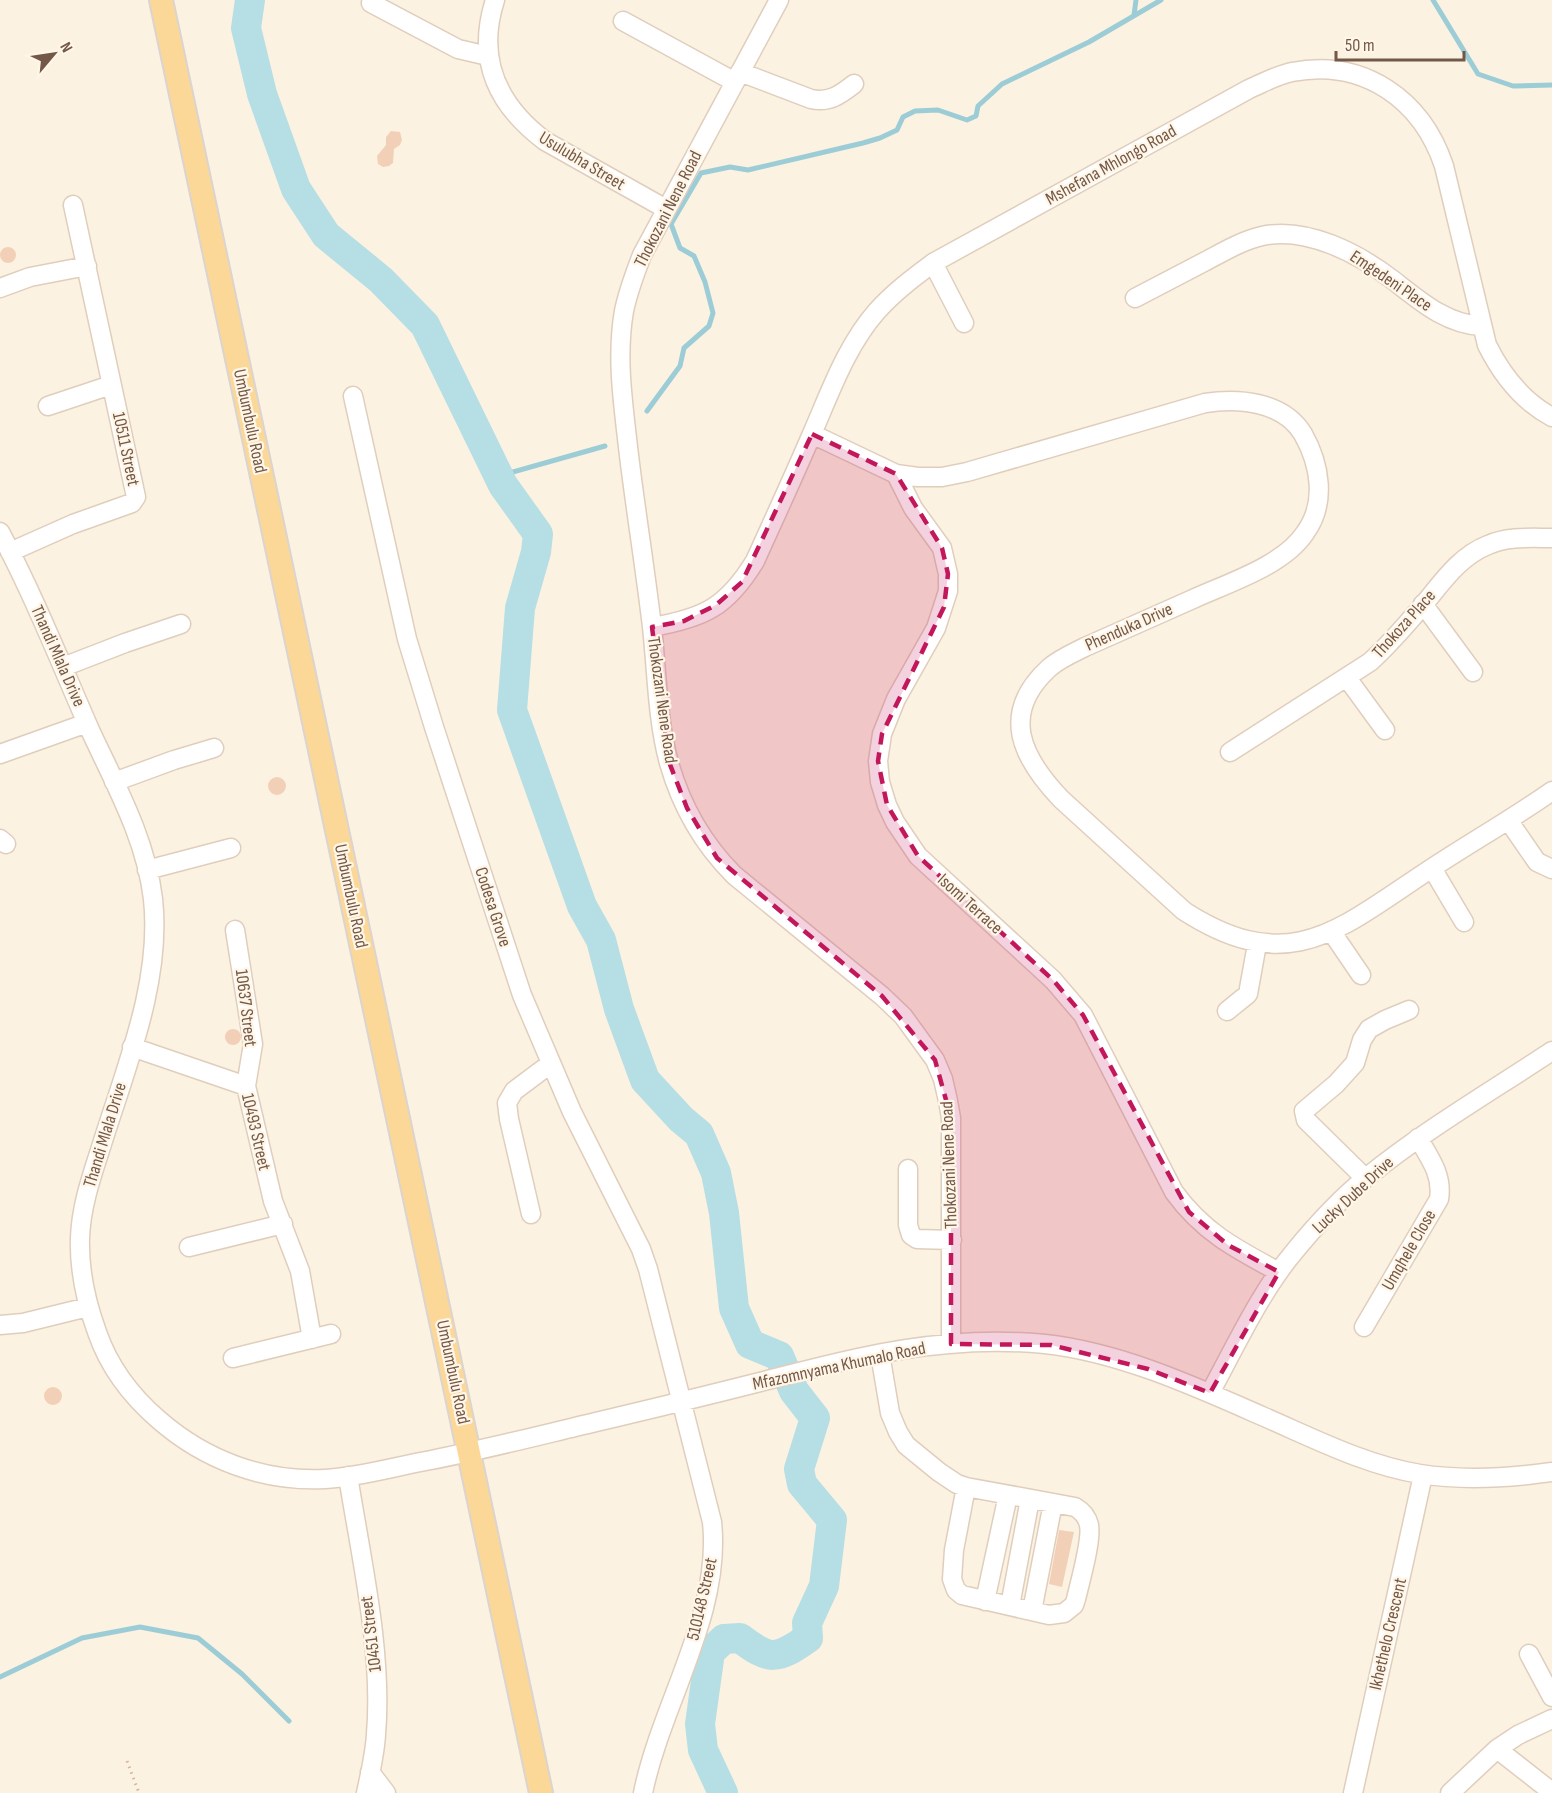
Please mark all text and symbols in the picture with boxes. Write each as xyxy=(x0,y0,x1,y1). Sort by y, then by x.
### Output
north arrow xyxy=(24,24,84,84)
scale bar xyxy=(1336,24,1464,62)
text: 50 m xyxy=(1345,35,1375,56)
text: N xyxy=(55,39,76,56)
street label: Mshefana Mhlongo Road xyxy=(1042,120,1180,210)
street label: Usulubha Street xyxy=(535,127,629,195)
street label: Thokozani Nene Road xyxy=(630,147,706,271)
street label: Emgedeni Place xyxy=(1346,246,1436,316)
street label: Umbumbulu Road xyxy=(229,367,271,475)
street label: 10511 Street xyxy=(108,410,144,488)
street label: Thokoza Place xyxy=(1368,585,1440,663)
street label: Phenduka Drive xyxy=(1082,598,1176,656)
street label: Thandi Mlala Drive xyxy=(26,602,90,710)
street label: Thokozani Nene Road xyxy=(643,635,681,765)
street label: Umbumbulu Road xyxy=(330,842,372,950)
street label: Codesa Grove xyxy=(470,865,516,949)
street label: Isomi Terrace xyxy=(933,869,1007,939)
street label: 10637 Street xyxy=(231,968,261,1048)
street label: Thandi Mlala Drive xyxy=(79,1080,131,1190)
street label: 10493 Street xyxy=(237,1092,275,1173)
street label: Thokozani Nene Road xyxy=(936,1101,962,1229)
street label: Lucky Dube Drive xyxy=(1308,1152,1398,1238)
street label: Umqhele Close xyxy=(1378,1206,1440,1294)
street label: Umbumbulu Road xyxy=(432,1318,474,1426)
street label: Mfazomnyama Khumalo Road xyxy=(751,1337,927,1395)
street label: 510148 Street xyxy=(682,1555,722,1642)
street label: Ikhethelo Crescent xyxy=(1365,1575,1411,1692)
street label: 10451 Street xyxy=(356,1594,386,1673)

